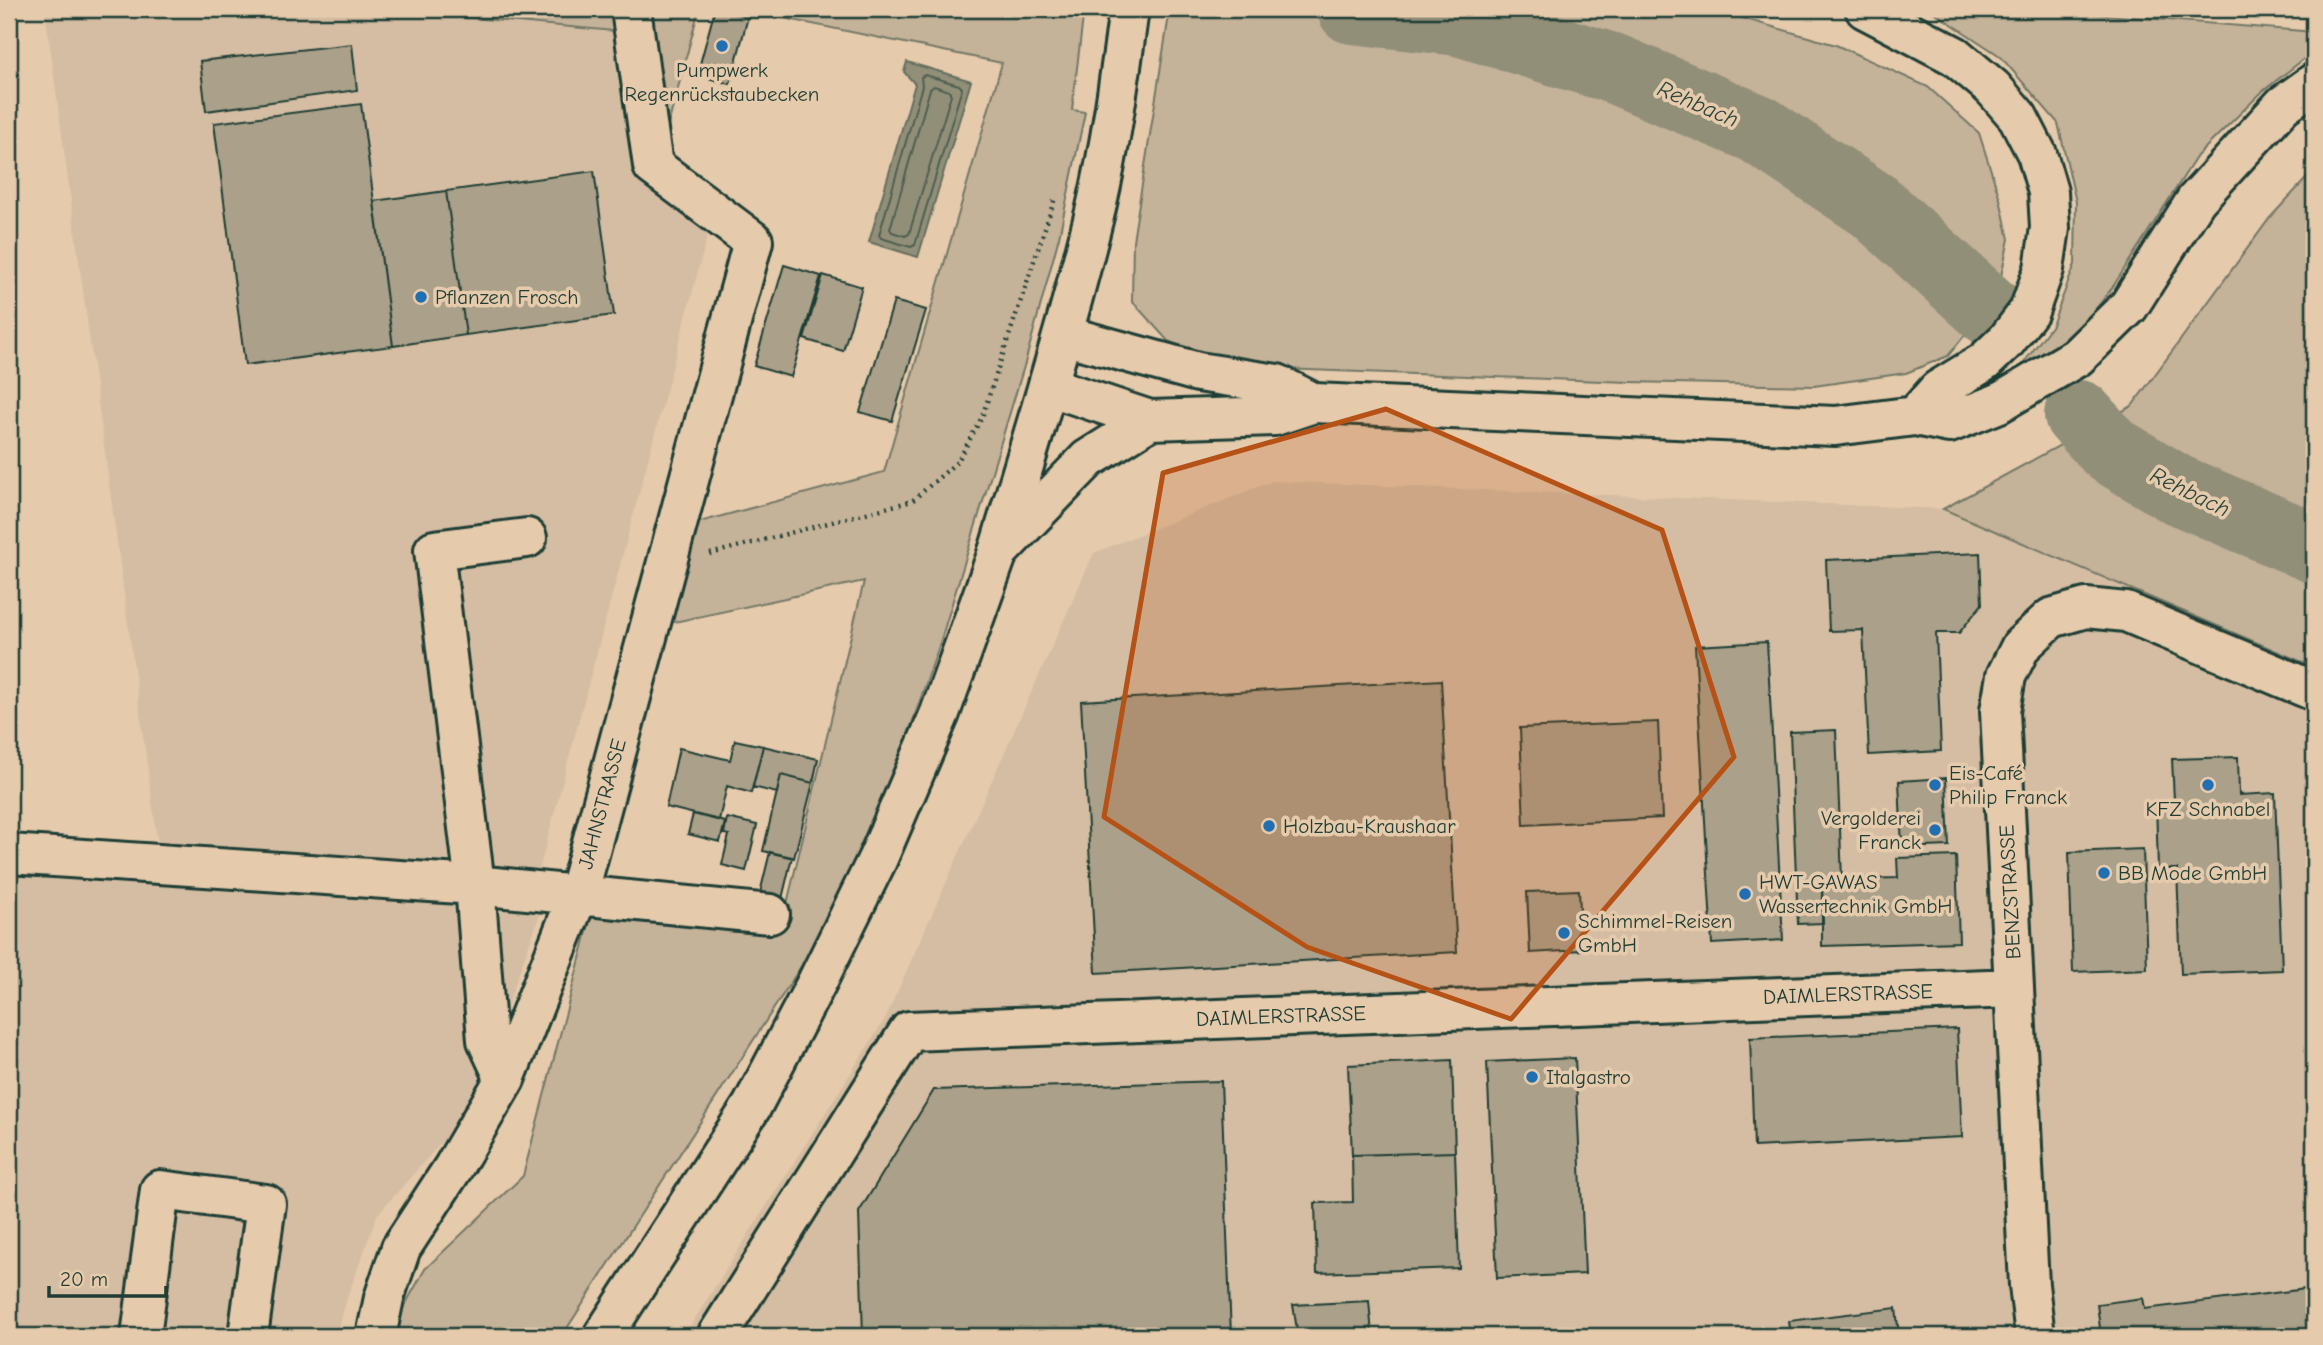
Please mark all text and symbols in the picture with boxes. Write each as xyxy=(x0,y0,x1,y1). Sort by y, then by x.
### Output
marker: Pumpwerk Regenrückstaubecken xyxy=(714,38,730,54)
place label: Pumpwerk Regenrückstaubecken xyxy=(625,58,819,106)
water label: Rehbach xyxy=(1653,75,1743,133)
place label: Pflanzen Frosch xyxy=(435,285,579,309)
marker: Pflanzen Frosch xyxy=(413,289,429,305)
water label: Rehbach xyxy=(2146,461,2234,523)
street label: JAHNSTRASSE xyxy=(573,736,631,872)
place label: Eis-Café Philip Franck xyxy=(1949,761,2067,809)
marker: Eis-Café Philip Franck xyxy=(1927,777,1943,793)
marker: KFZ Schnabel xyxy=(2200,777,2216,793)
place label: KFZ Schnabel xyxy=(2146,797,2270,821)
place label: Vergolderei Franck xyxy=(1821,806,1921,854)
place label: Holzbau-Kraushaar xyxy=(1283,814,1456,838)
marker: Holzbau-Kraushaar xyxy=(1261,818,1277,834)
marker: Vergolderei Franck xyxy=(1927,822,1943,838)
street label: BENZSTRASSE xyxy=(1994,824,2026,960)
place label: BB Mode GmbH xyxy=(2118,861,2267,885)
marker: BB Mode GmbH xyxy=(2096,865,2112,881)
place label: HWT-GAWAS Wassertechnik GmbH xyxy=(1759,870,1953,918)
marker: HWT-GAWAS Wassertechnik GmbH xyxy=(1737,886,1753,902)
place label: Schimmel-Reisen GmbH xyxy=(1578,909,1732,957)
marker: Schimmel-Reisen GmbH xyxy=(1556,925,1572,941)
street label: DAIMLERSTRASSE xyxy=(1763,979,1933,1009)
street label: DAIMLERSTRASSE xyxy=(1196,1001,1366,1031)
place label: Italgastro xyxy=(1546,1065,1631,1089)
marker: Italgastro xyxy=(1524,1069,1540,1085)
scale bar xyxy=(49,1254,166,1298)
text: 20 m xyxy=(60,1267,108,1291)

